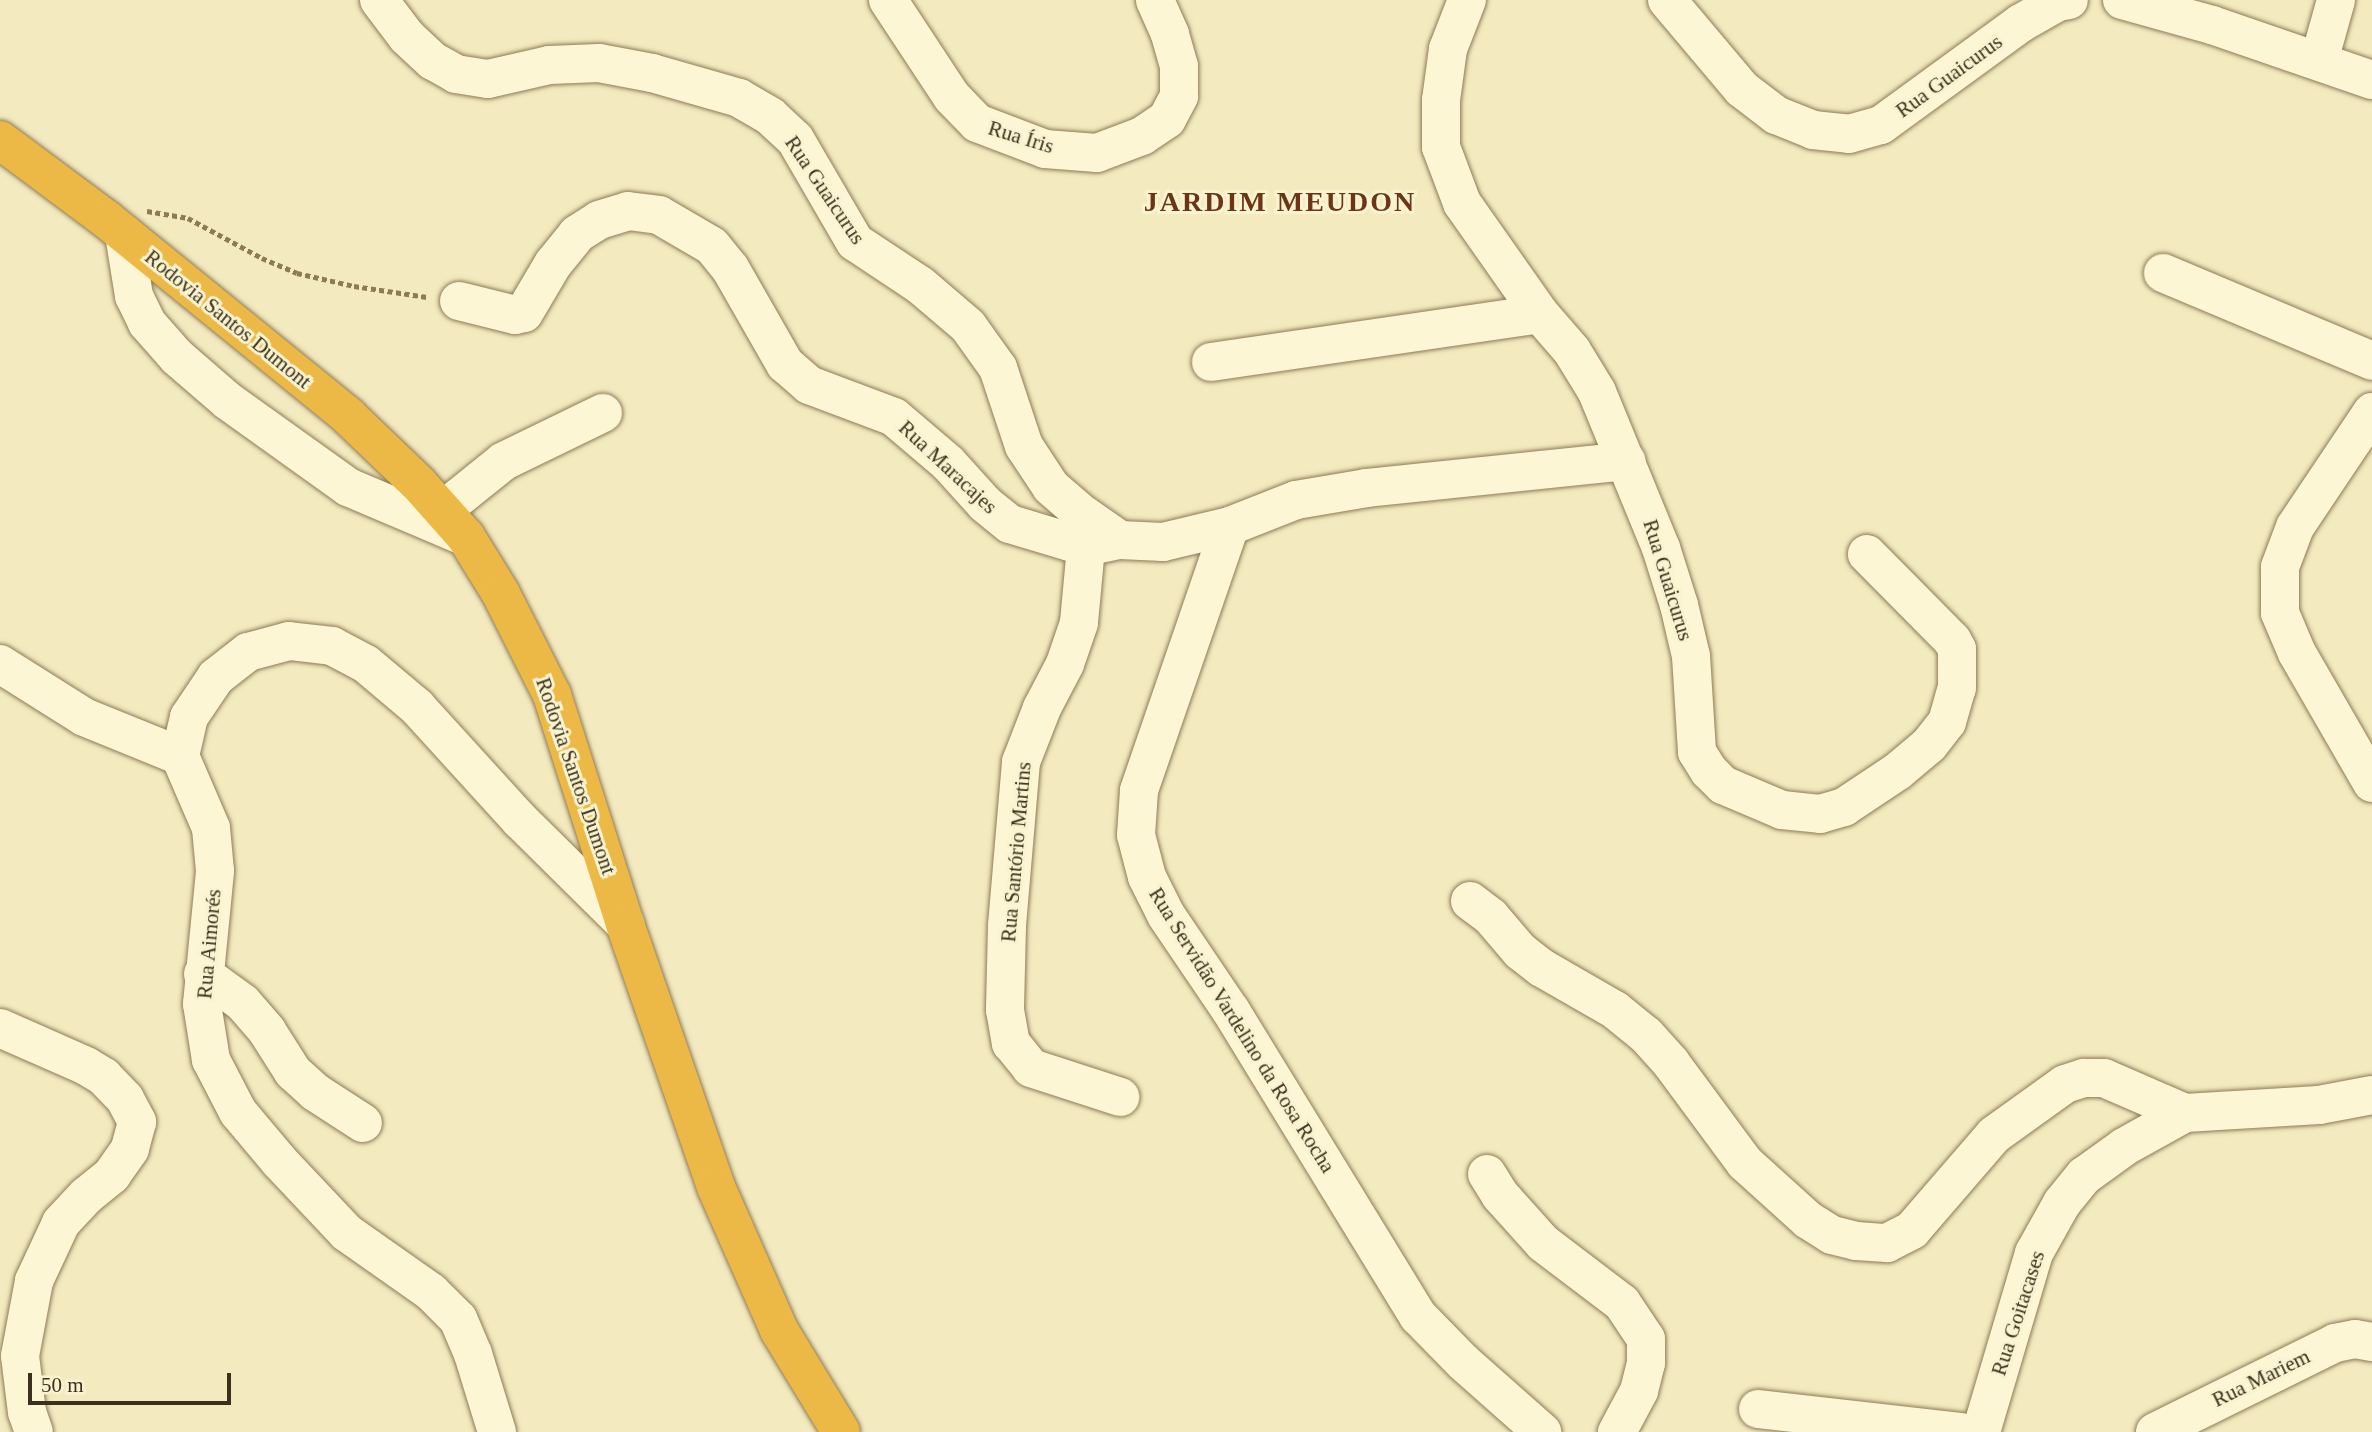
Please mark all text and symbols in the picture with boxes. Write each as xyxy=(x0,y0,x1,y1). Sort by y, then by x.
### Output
street label: Rua Guaicurus xyxy=(1891,29,2007,123)
street label: Rua Íris xyxy=(985,115,1057,159)
street label: Rua Guaicurus xyxy=(779,131,871,249)
district label: JARDIM MEUDON xyxy=(1145,185,1415,219)
street label: Rodovia Santos Dumont xyxy=(140,244,316,394)
street label: Rua Maracajes xyxy=(894,415,1002,519)
street label: Rua Guaicurus xyxy=(1638,516,1698,644)
street label: Rodovia Santos Dumont xyxy=(530,674,622,878)
street label: Rua Santório Martins xyxy=(996,761,1036,943)
street label: Rua Servidão Vardelino da Rosa Rocha xyxy=(1143,883,1341,1177)
street label: Rua Aimorés xyxy=(192,887,226,1001)
street label: Rua Goitacases xyxy=(1986,1247,2050,1379)
street label: Rua Mariem xyxy=(2208,1344,2314,1412)
scale bar xyxy=(32,1358,234,1402)
text: 50 m xyxy=(41,1373,84,1397)

